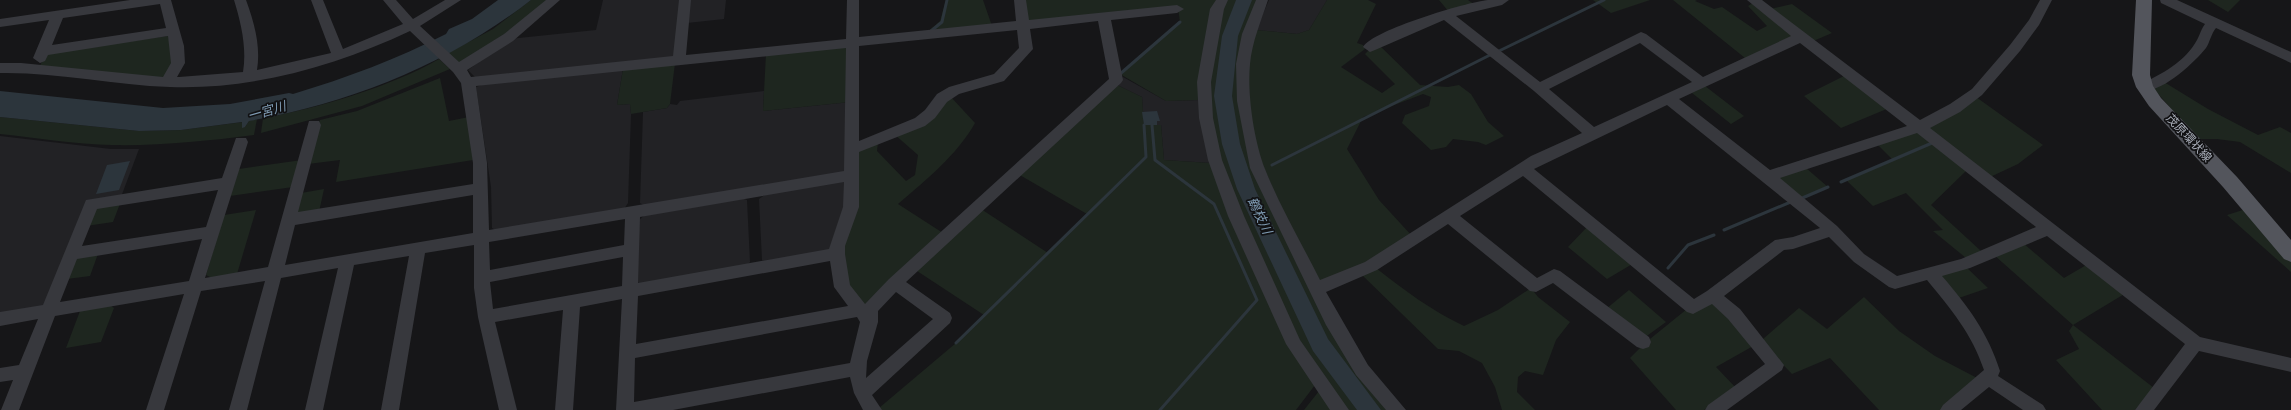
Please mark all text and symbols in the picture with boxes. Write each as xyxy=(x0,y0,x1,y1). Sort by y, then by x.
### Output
water label: 一宮川 xyxy=(246,99,289,124)
street label: 茂原環状線 xyxy=(2164,111,2215,164)
water label: 鶴枝川 xyxy=(1245,195,1275,238)

